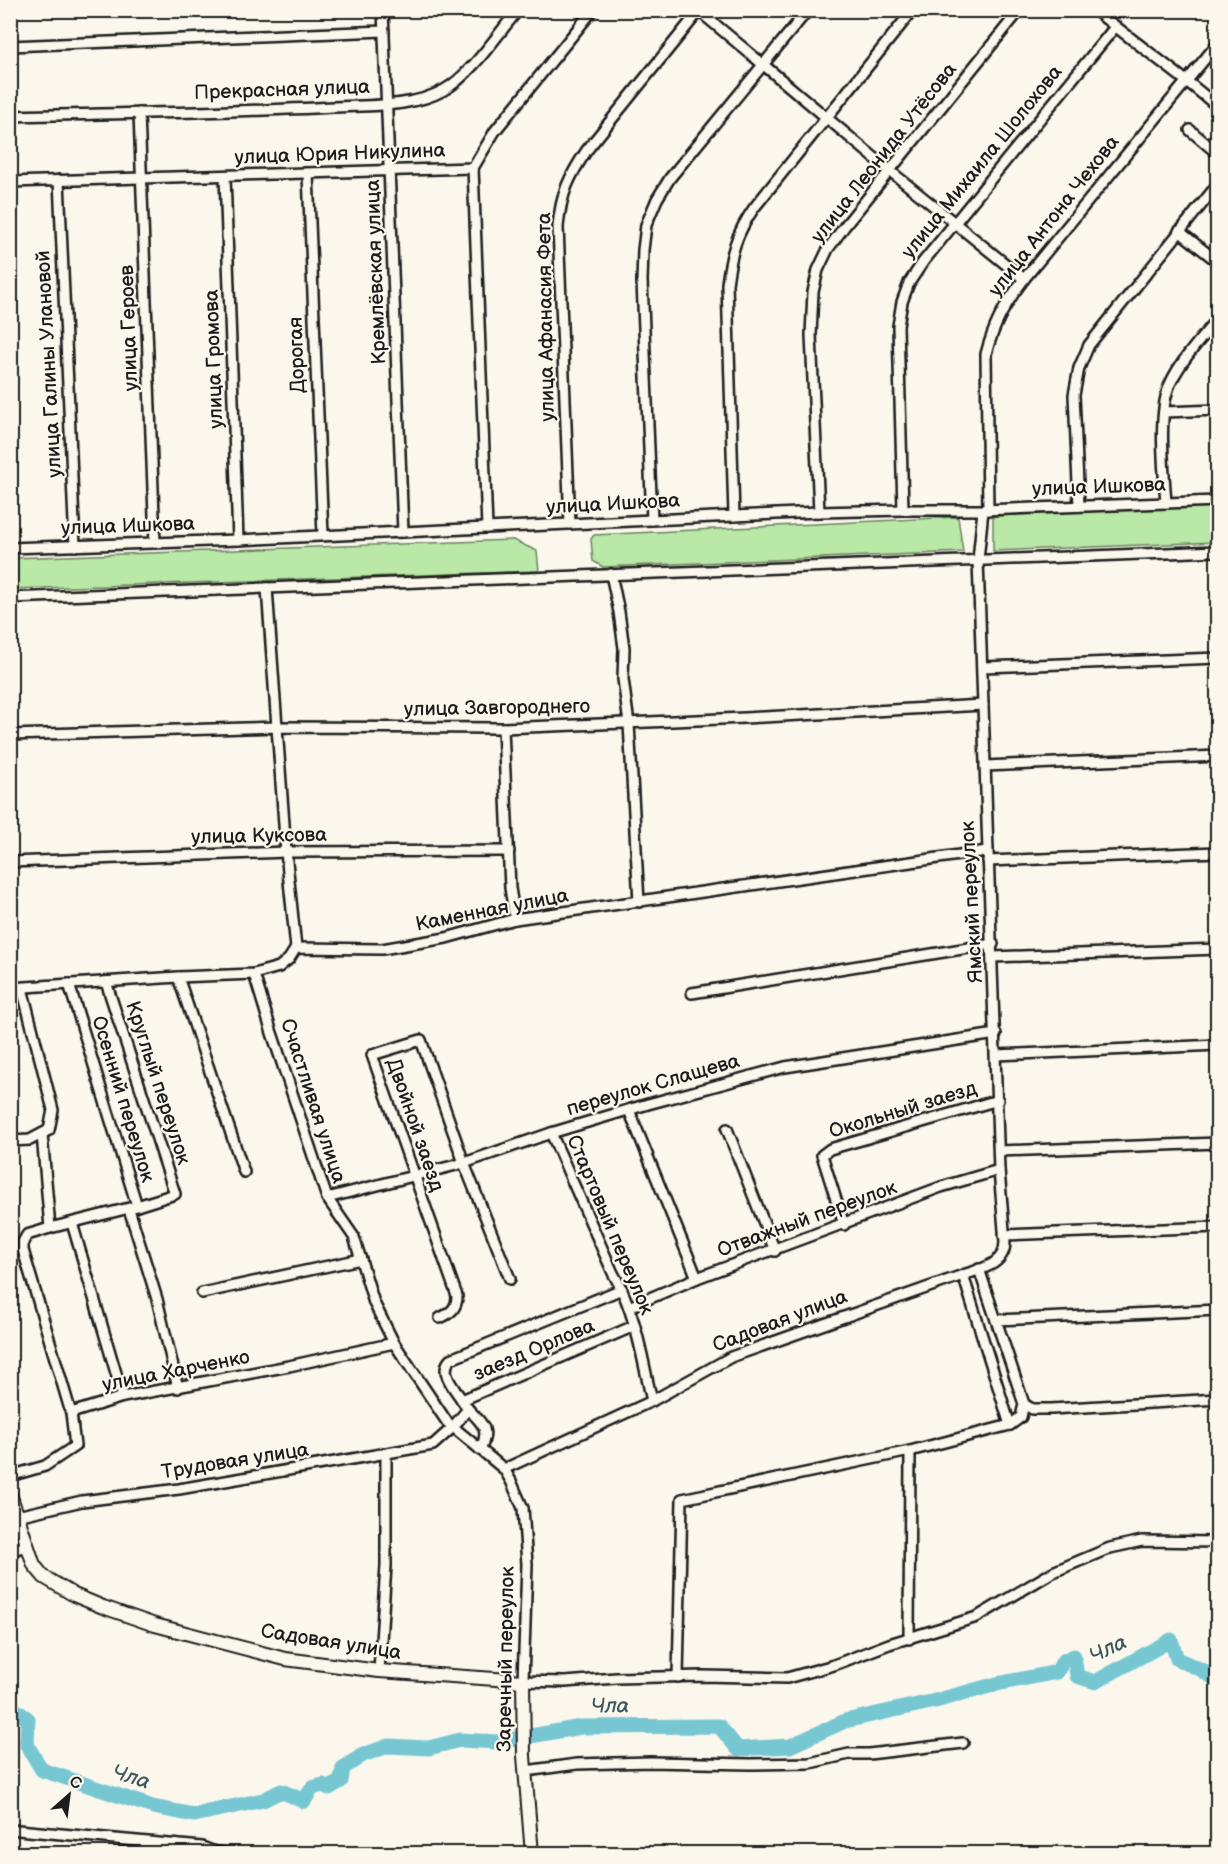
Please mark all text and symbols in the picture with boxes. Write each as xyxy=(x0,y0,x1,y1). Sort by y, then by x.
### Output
street label: улица Леонида Утёсова xyxy=(806,58,962,248)
street label: улица Михаила Шолохова xyxy=(897,60,1068,263)
street label: Прекрасная улица xyxy=(194,75,371,105)
street label: улица Антона Чехова xyxy=(984,130,1125,301)
street label: улица Юрия Никулина xyxy=(234,138,446,170)
street label: Кремлёвская улица xyxy=(361,179,391,365)
street label: улица Афанасия Фета xyxy=(532,212,560,422)
street label: улица Галины Улановой xyxy=(31,250,67,478)
street label: улица Героев xyxy=(115,264,143,392)
street label: улица Громова xyxy=(200,289,228,429)
street label: Дорогая xyxy=(284,316,310,394)
street label: улица Ишкова xyxy=(1032,473,1167,501)
street label: улица Ишкова xyxy=(545,489,681,519)
street label: улица Ишкова xyxy=(61,512,196,540)
street label: улица Завгороднего xyxy=(404,694,590,722)
street label: Ямский переулок xyxy=(956,820,988,984)
street label: улица Куксова xyxy=(191,823,327,849)
street label: Каменная улица xyxy=(413,883,571,937)
street label: Круглый переулок xyxy=(120,998,196,1168)
street label: Осенний переулок xyxy=(86,1013,160,1185)
street label: Счастливая улица xyxy=(275,1016,351,1186)
street label: переулок Слащева xyxy=(564,1049,742,1121)
street label: Двойной заезд xyxy=(381,1055,449,1195)
street label: Окольный заезд xyxy=(826,1076,980,1144)
street label: Стартовый переулок xyxy=(561,1132,659,1319)
street label: Отважный переулок xyxy=(714,1175,900,1263)
street label: Садовая улица xyxy=(709,1284,851,1358)
street label: заезд Орлова xyxy=(470,1314,598,1386)
street label: улица Харченко xyxy=(100,1345,252,1397)
street label: Трудовая улица xyxy=(160,1437,311,1484)
street label: Заречный переулок xyxy=(492,1566,520,1752)
street label: Садовая улица xyxy=(259,1619,403,1665)
water label: Чла xyxy=(1085,1629,1131,1669)
water label: Чла xyxy=(591,1693,629,1719)
water label: Чла xyxy=(109,1759,153,1795)
north arrow xyxy=(39,1765,99,1825)
text: С xyxy=(66,1772,85,1794)

